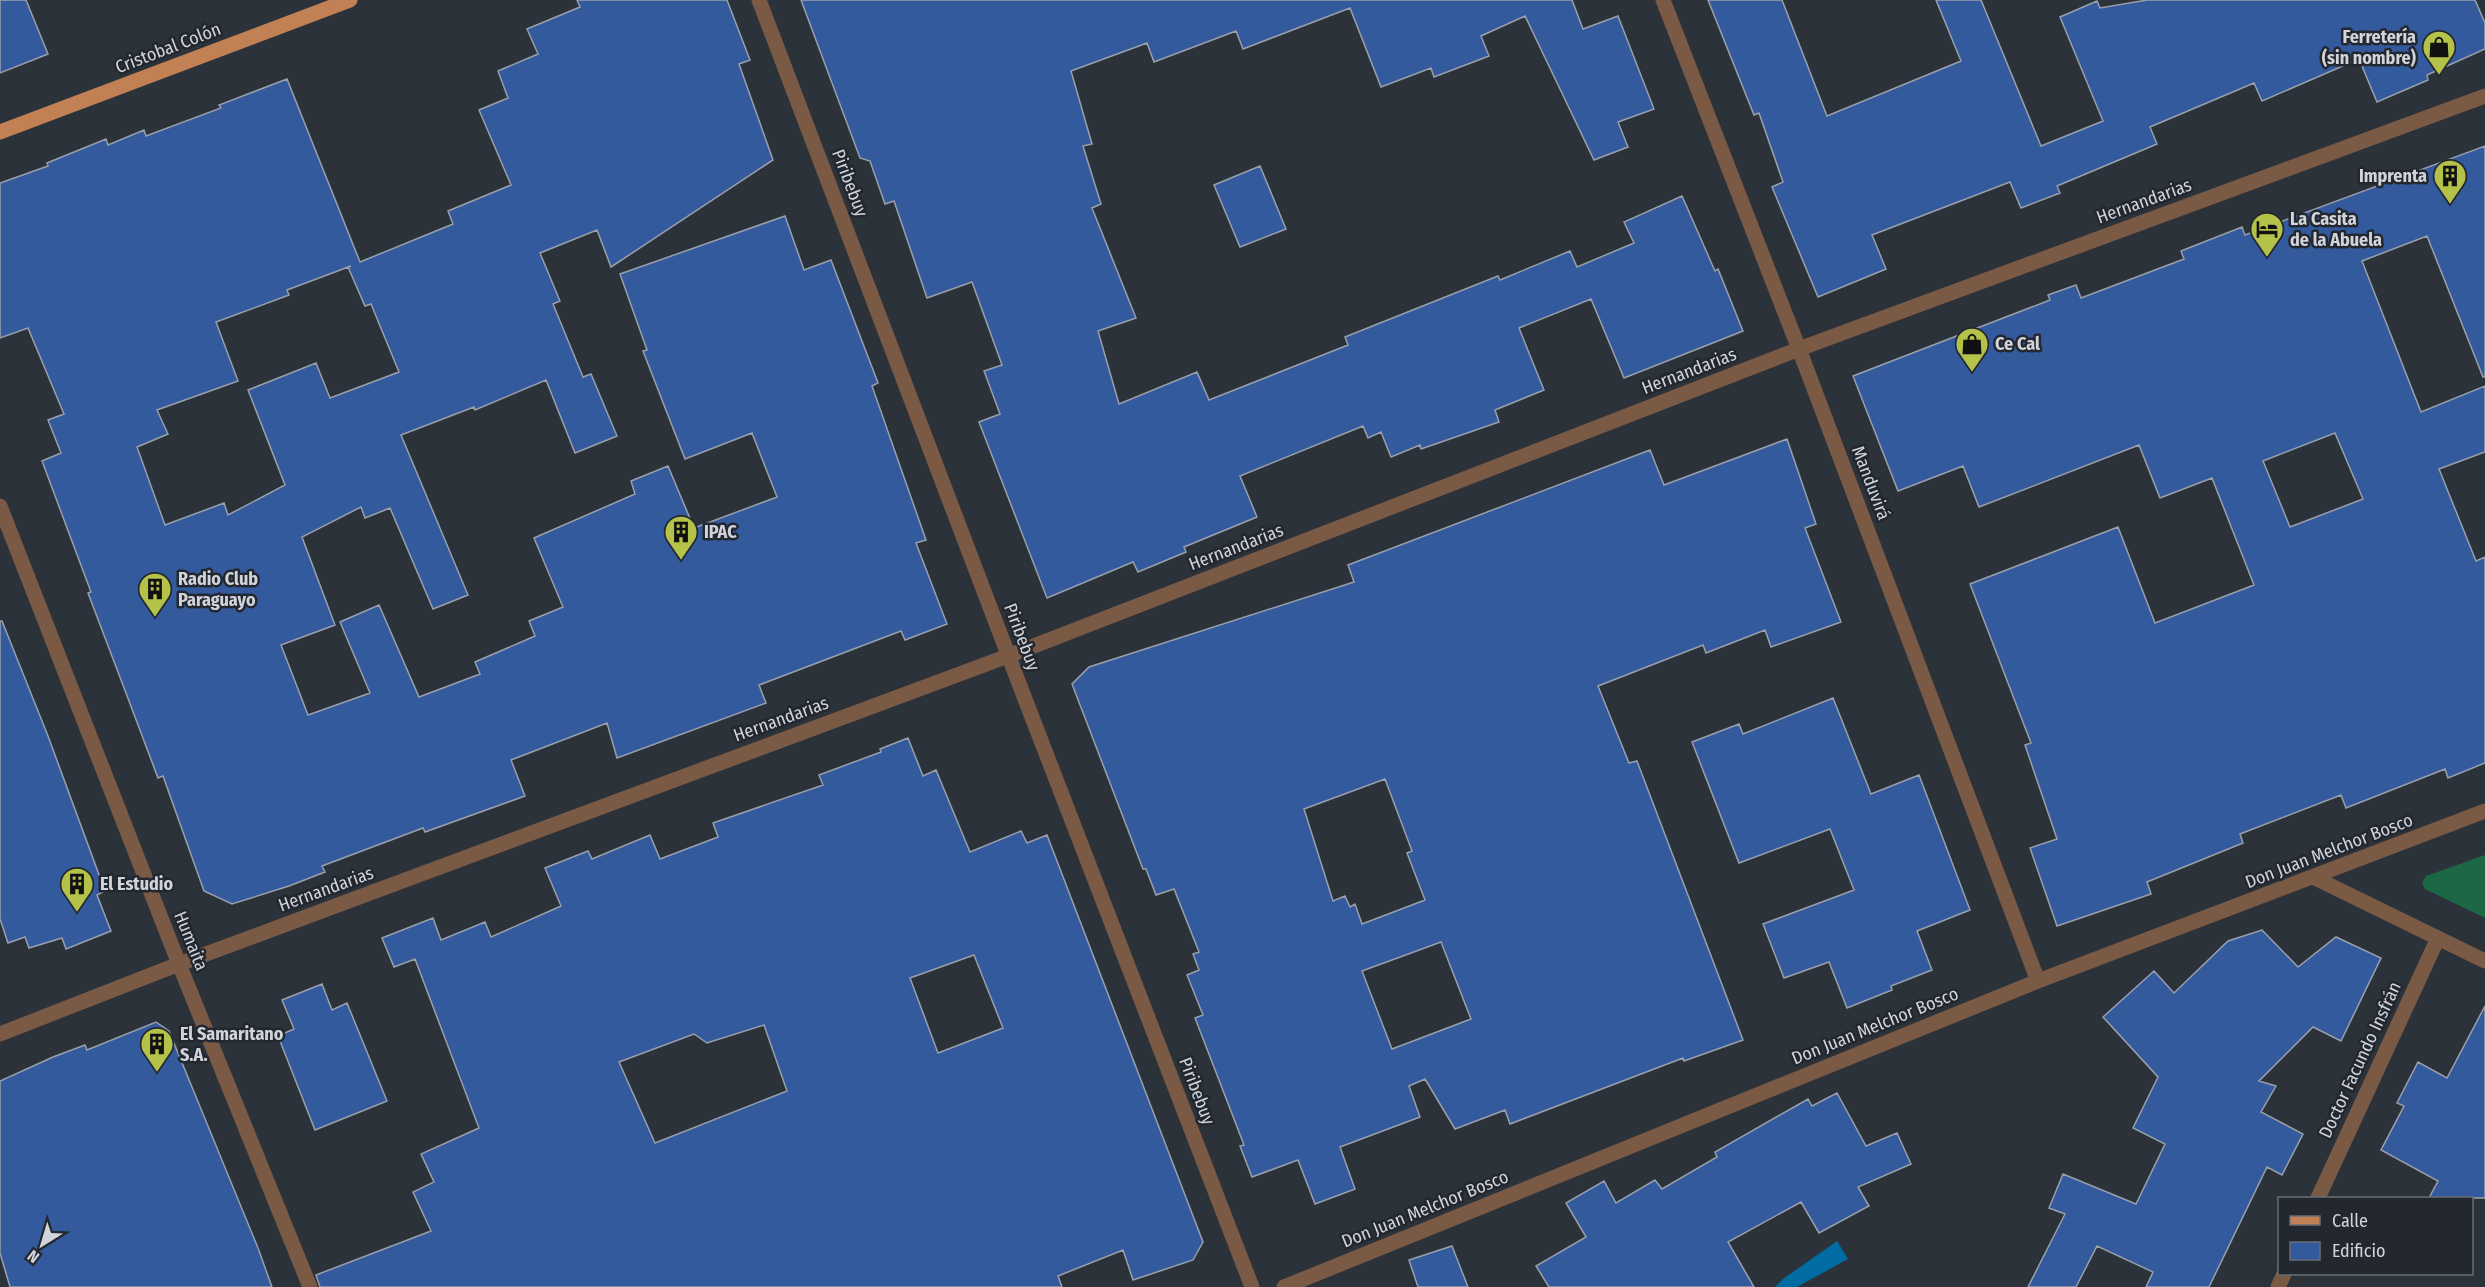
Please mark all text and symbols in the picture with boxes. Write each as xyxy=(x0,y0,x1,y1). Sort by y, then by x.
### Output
street label: Cristobal Colón xyxy=(112,18,224,78)
place label: Ferretería (sin nombre) xyxy=(2322,26,2417,69)
shop icon: Ferretería (sin nombre) xyxy=(2421,29,2457,76)
street label: Piribebuy xyxy=(827,146,873,220)
building icon: Imprenta xyxy=(2432,158,2468,205)
place label: Imprenta xyxy=(2359,165,2427,187)
street label: Hernandarias xyxy=(2093,174,2195,228)
place label: La Casita de la Abuela xyxy=(2290,208,2382,251)
hotel icon: La Casita de la Abuela xyxy=(2249,211,2285,258)
shop icon: Ce Cal xyxy=(1954,326,1990,373)
place label: Ce Cal xyxy=(1995,333,2040,355)
street label: Hernandarias xyxy=(1639,343,1740,399)
street label: Manduvirá xyxy=(1847,443,1895,523)
building icon: IPAC xyxy=(663,514,699,561)
street label: Hernandarias xyxy=(1186,519,1287,575)
place label: IPAC xyxy=(704,521,737,543)
place label: Radio Club Paraguayo xyxy=(178,568,258,611)
building icon: Radio Club Paraguayo xyxy=(137,571,173,618)
street label: Piribebuy xyxy=(999,600,1045,674)
street label: Hernandarias xyxy=(730,692,832,746)
street label: Don Juan Melchor Bosco xyxy=(2242,809,2416,893)
street label: Hernandarias xyxy=(275,862,377,916)
building icon: El Estudio xyxy=(59,866,95,913)
place label: El Estudio xyxy=(100,873,174,895)
street label: Humaita xyxy=(169,908,213,974)
street label: Doctor Facundo Insfrán xyxy=(2314,978,2406,1142)
street label: Don Juan Melchor Bosco xyxy=(1788,982,1962,1070)
place label: El Samaritano S.A. xyxy=(180,1023,284,1066)
building icon: El Samaritano S.A. xyxy=(139,1026,175,1073)
street label: Piribebuy xyxy=(1174,1054,1220,1128)
street label: Don Juan Melchor Bosco xyxy=(1338,1165,1512,1253)
legend xyxy=(2278,1197,2473,1275)
text: Calle xyxy=(2332,1210,2368,1232)
north arrow xyxy=(12,1215,72,1275)
text: Edificio xyxy=(2332,1240,2385,1262)
text: N xyxy=(24,1246,43,1267)

